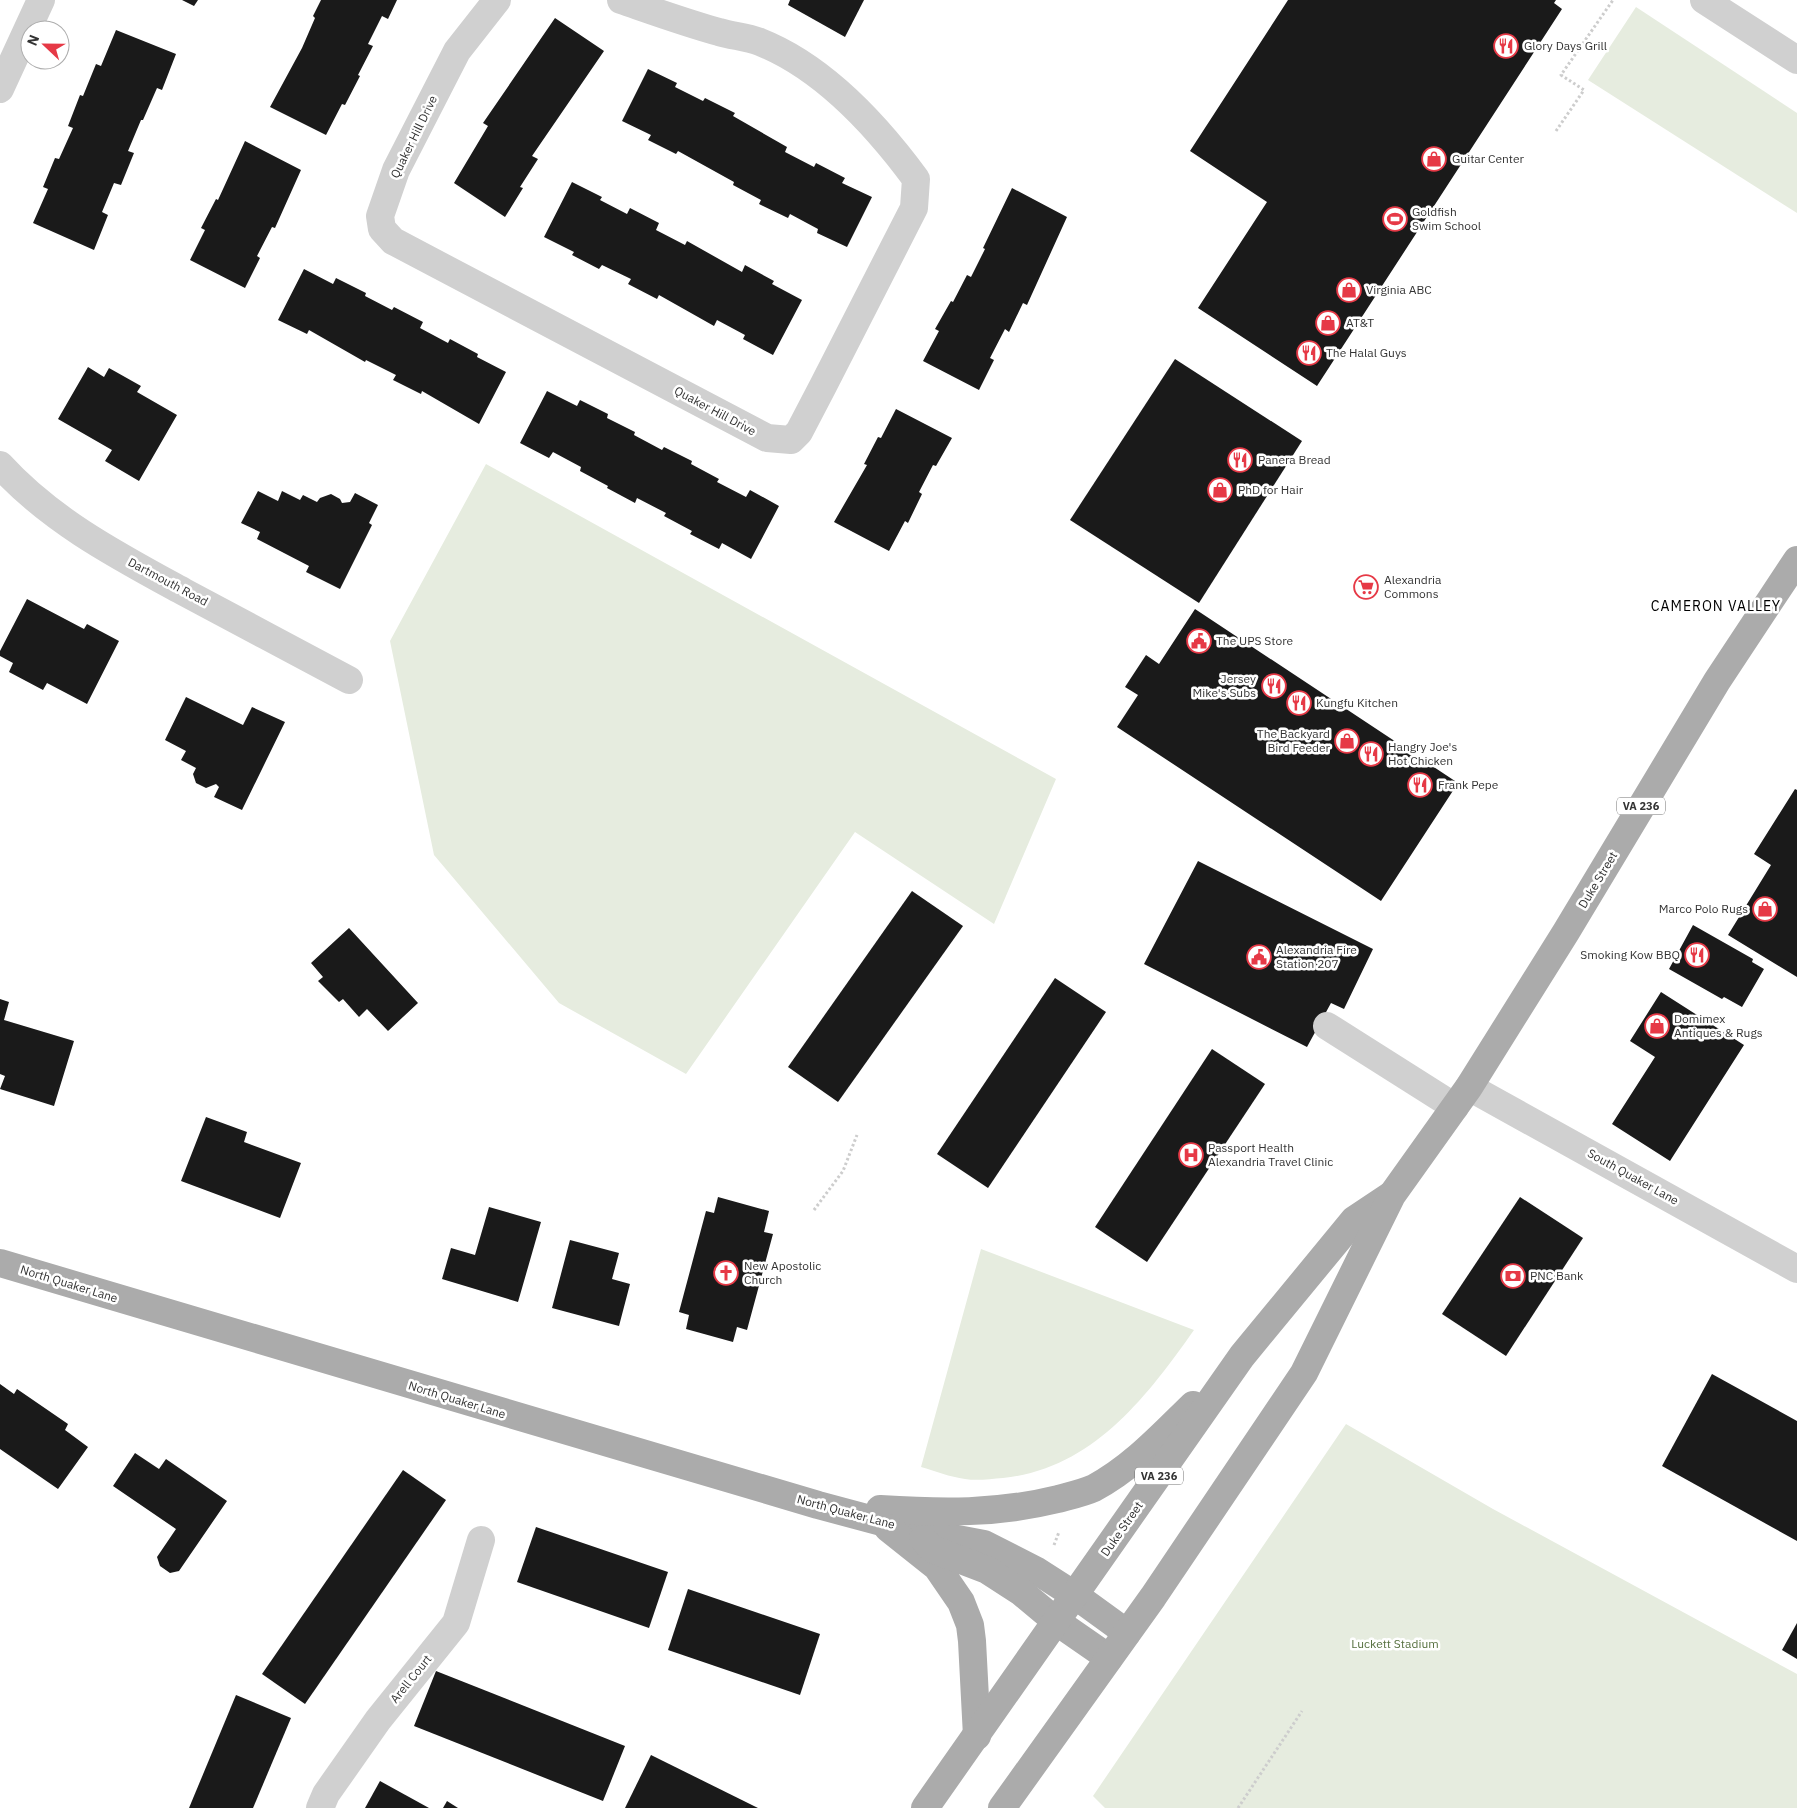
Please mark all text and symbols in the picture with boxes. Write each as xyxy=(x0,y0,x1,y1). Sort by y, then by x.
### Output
north arrow xyxy=(20,20,70,70)
text: N xyxy=(23,32,43,48)
restaurant icon: Glory Days Grill xyxy=(1493,33,1519,59)
place label: Glory Days Grill xyxy=(1524,38,1607,53)
street label: Quaker Hill Drive xyxy=(387,93,440,181)
shop icon: Guitar Center xyxy=(1421,146,1447,172)
place label: Guitar Center xyxy=(1452,151,1525,166)
place label: Goldfish Swim School xyxy=(1412,204,1481,233)
sports icon: Goldfish Swim School xyxy=(1382,206,1408,232)
shop icon: Virginia ABC xyxy=(1336,277,1362,303)
place label: Virginia ABC xyxy=(1366,282,1432,297)
shop icon: AT&T xyxy=(1315,310,1341,336)
place label: AT&T xyxy=(1346,315,1374,330)
restaurant icon: The Halal Guys xyxy=(1296,340,1322,366)
place label: The Halal Guys xyxy=(1326,345,1407,360)
street label: Quaker Hill Drive xyxy=(672,383,759,439)
restaurant icon: Panera Bread xyxy=(1227,447,1253,473)
place label: Panera Bread xyxy=(1258,452,1331,467)
shop icon: PhD for Hair xyxy=(1207,477,1233,503)
place label: PhD for Hair xyxy=(1238,482,1304,497)
street label: Dartmouth Road xyxy=(126,554,211,609)
place label: Alexandria Commons xyxy=(1384,572,1442,601)
supermarket icon: Alexandria Commons xyxy=(1353,574,1379,600)
district label: CAMERON VALLEY xyxy=(1651,597,1781,615)
public building icon: The UPS Store xyxy=(1186,628,1212,654)
place label: The UPS Store xyxy=(1216,633,1294,648)
place label: Jersey Mike's Subs xyxy=(1193,671,1256,700)
restaurant icon: Jersey Mike's Subs xyxy=(1261,673,1287,699)
restaurant icon: Kungfu Kitchen xyxy=(1286,690,1312,716)
place label: Kungfu Kitchen xyxy=(1316,695,1398,710)
place label: The Backyard Bird Feeder xyxy=(1257,726,1331,755)
shop icon: The Backyard Bird Feeder xyxy=(1334,728,1360,754)
place label: Hangry Joe's Hot Chicken xyxy=(1388,739,1457,768)
restaurant icon: Hangry Joe's Hot Chicken xyxy=(1358,741,1384,767)
restaurant icon: Frank Pepe xyxy=(1407,772,1433,798)
place label: Frank Pepe xyxy=(1438,777,1499,792)
road number: VA 236 xyxy=(1617,798,1665,814)
street label: Duke Street xyxy=(1575,849,1620,911)
shop icon: Marco Polo Rugs xyxy=(1752,896,1778,922)
place label: Marco Polo Rugs xyxy=(1659,901,1748,916)
place label: Alexandria Fire Station 207 xyxy=(1276,942,1357,971)
restaurant icon: Smoking Kow BBQ xyxy=(1684,942,1710,968)
public building icon: Alexandria Fire Station 207 xyxy=(1246,944,1272,970)
place label: Smoking Kow BBQ xyxy=(1580,947,1680,962)
place label: Domimex Antiques & Rugs xyxy=(1674,1011,1763,1040)
shop icon: Domimex Antiques & Rugs xyxy=(1644,1013,1670,1039)
place label: Passport Health Alexandria Travel Clinic xyxy=(1208,1140,1333,1169)
hospital icon: Passport Health Alexandria Travel Clinic xyxy=(1178,1142,1204,1168)
street label: South Quaker Lane xyxy=(1585,1145,1682,1208)
place label: New Apostolic Church xyxy=(744,1258,821,1287)
church icon: New Apostolic Church xyxy=(713,1260,739,1286)
street label: North Quaker Lane xyxy=(19,1262,120,1306)
bank icon: PNC Bank xyxy=(1500,1263,1526,1289)
place label: PNC Bank xyxy=(1530,1268,1584,1283)
street label: North Quaker Lane xyxy=(407,1378,508,1422)
road number: VA 236 xyxy=(1135,1468,1183,1484)
street label: North Quaker Lane xyxy=(795,1491,897,1532)
street label: Duke Street xyxy=(1097,1498,1146,1559)
park label: Luckett Stadium xyxy=(1351,1636,1439,1651)
street label: Arell Court xyxy=(387,1652,435,1706)

